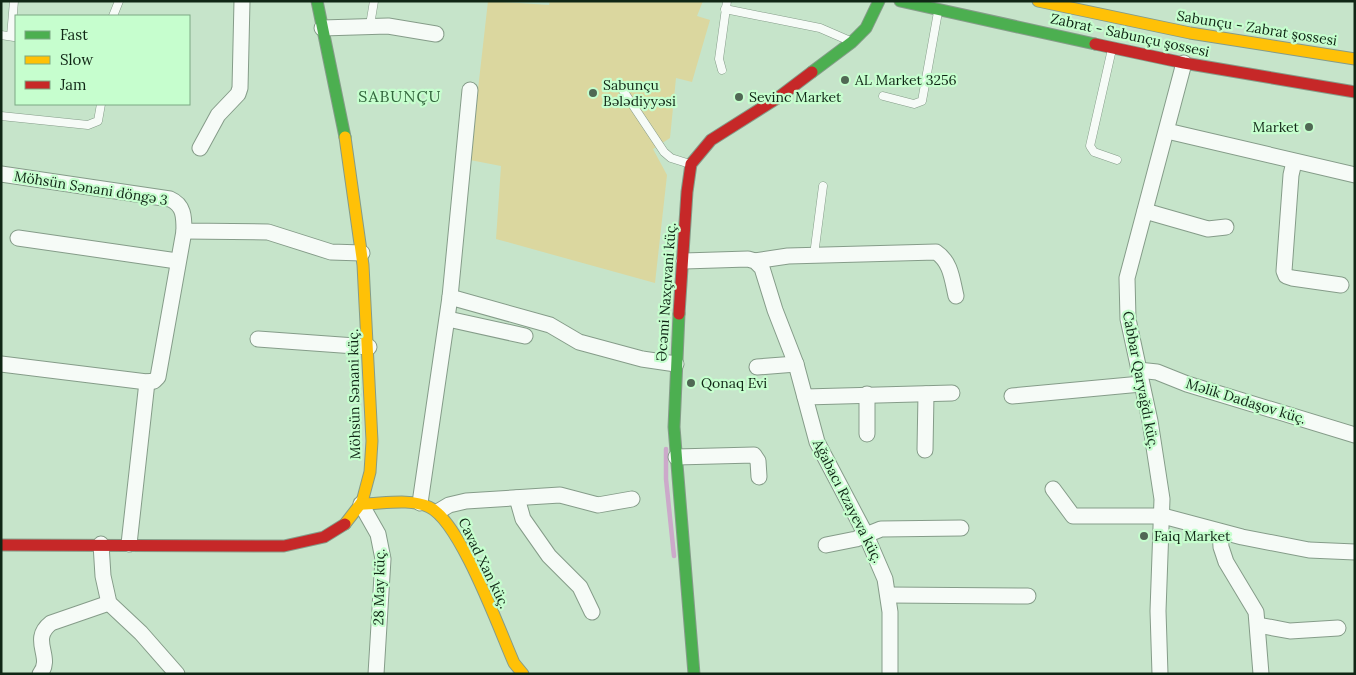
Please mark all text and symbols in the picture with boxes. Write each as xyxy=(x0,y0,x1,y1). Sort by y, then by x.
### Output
street label: Sabunçu - Zabrat şossesi xyxy=(1176,6,1338,50)
street label: Zabrat - Sabunçu şossesi xyxy=(1049,9,1211,61)
legend xyxy=(15,15,190,105)
text: Fast xyxy=(60,25,88,44)
text: Slow xyxy=(60,50,93,69)
place label: AL Market 3256 xyxy=(854,71,957,89)
marker: AL Market 3256 xyxy=(839,74,851,86)
text: Jam xyxy=(59,75,87,94)
place label: Sabunçu Bələdiyyəsi xyxy=(603,76,676,110)
district label: SABUNÇU xyxy=(358,86,442,106)
marker: Sabunçu Bələdiyyəsi xyxy=(587,87,599,99)
place label: Sevinc Market xyxy=(749,88,842,106)
marker: Sevinc Market xyxy=(733,91,745,103)
place label: Market xyxy=(1253,118,1300,136)
marker: Market xyxy=(1303,121,1315,133)
street label: Möhsün Sənani döngə 3 xyxy=(13,167,169,209)
street label: Əcəmi Naxçıvani küç. xyxy=(652,222,680,362)
street label: Cabbar Qaryağdı küç. xyxy=(1119,310,1163,450)
street label: Möhsün Sənani küç. xyxy=(344,329,364,459)
place label: Qonaq Evi xyxy=(701,374,767,392)
street label: Məlik Dadaşov küç. xyxy=(1184,374,1308,428)
marker: Qonaq Evi xyxy=(685,377,697,389)
street label: Ağabacı Rzayeva küç. xyxy=(809,435,887,566)
street label: Cavad Xan küç. xyxy=(454,515,514,611)
place label: Faiq Market xyxy=(1154,527,1231,545)
marker: Faiq Market xyxy=(1138,530,1150,542)
street label: 28 May küç. xyxy=(369,548,389,626)

